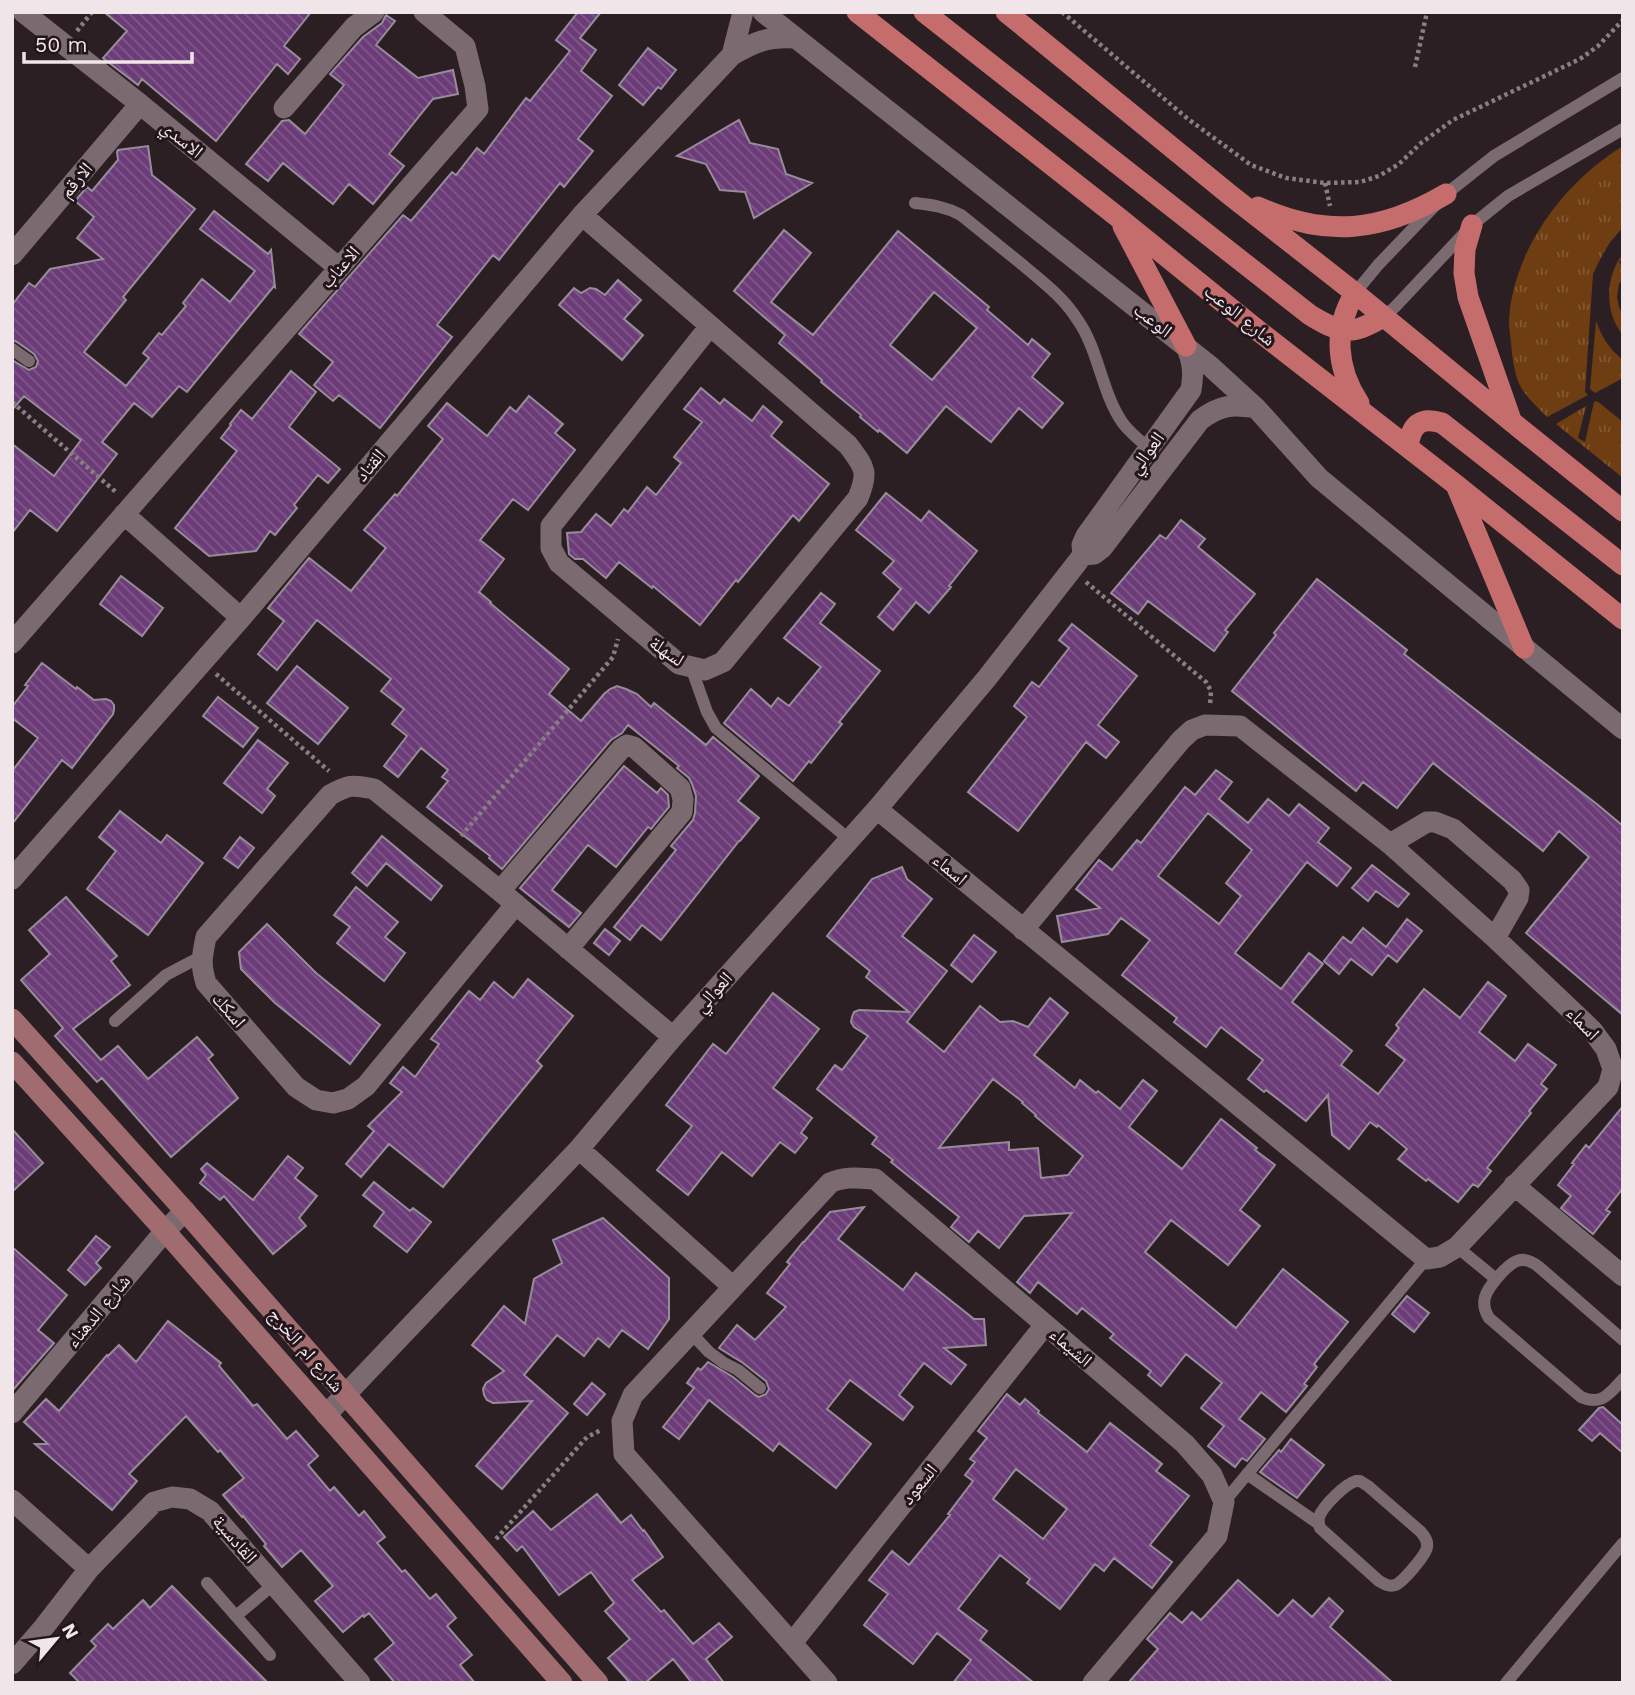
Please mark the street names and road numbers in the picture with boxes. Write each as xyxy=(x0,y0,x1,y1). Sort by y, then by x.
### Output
street label: الاسدي xyxy=(154,115,208,166)
street label: الارقم xyxy=(54,157,98,203)
street label: الاعناب xyxy=(315,241,365,293)
street label: شارع الوعب xyxy=(1200,279,1280,351)
street label: الوعب xyxy=(1129,298,1177,342)
street label: العوالي xyxy=(1123,427,1172,481)
street label: القتاد xyxy=(350,444,390,486)
street label: لسهلة xyxy=(645,631,689,671)
street label: اسماء xyxy=(928,848,972,890)
street label: العوالي xyxy=(689,967,740,1020)
street label: اسكك xyxy=(207,987,251,1033)
street label: اسماء xyxy=(1562,1001,1604,1045)
street label: شارع الدهناء xyxy=(61,1270,135,1352)
street label: شارع ام الخرج xyxy=(262,1303,349,1398)
street label: الشيماء xyxy=(1045,1322,1097,1372)
street label: السعود xyxy=(896,1459,942,1509)
street label: القادسية xyxy=(208,1510,262,1568)

